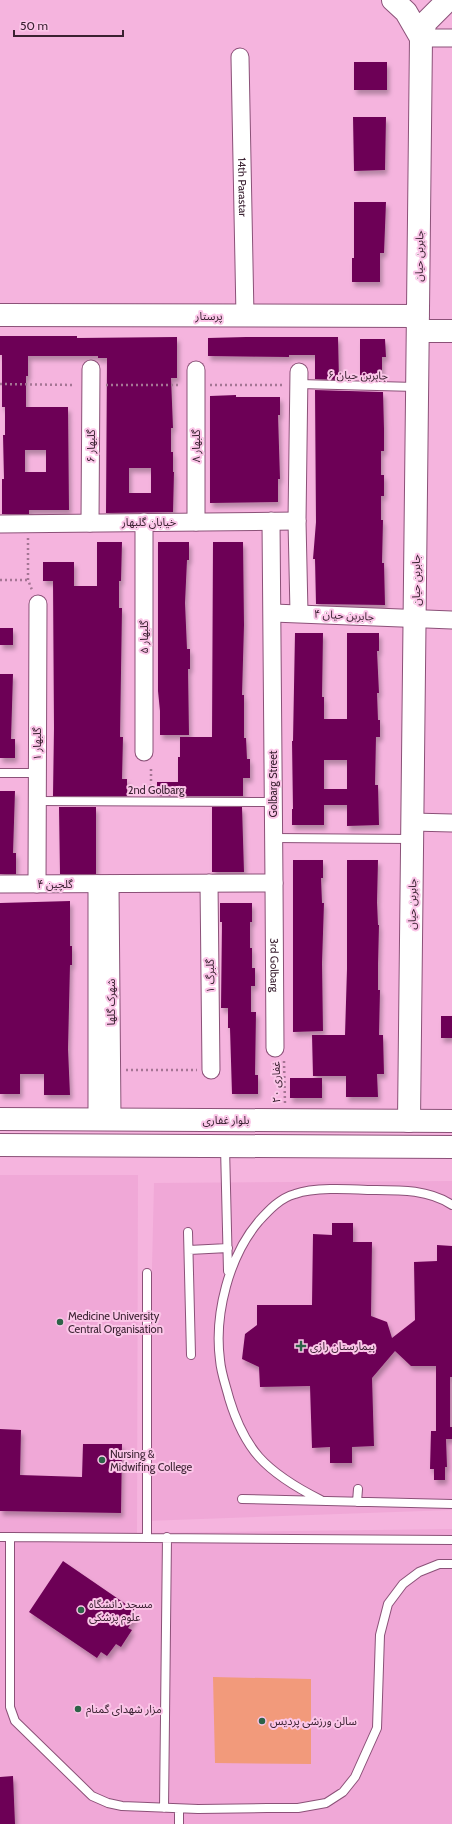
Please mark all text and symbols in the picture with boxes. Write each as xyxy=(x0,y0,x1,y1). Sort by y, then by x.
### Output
scale bar xyxy=(14,12,123,38)
text: 50 m xyxy=(20,18,48,33)
street label: 14th Parastar xyxy=(235,157,250,217)
street label: جابربن حیان xyxy=(412,230,427,282)
street label: پرستار xyxy=(194,309,223,324)
street label: جابربن حیان ۶ xyxy=(328,367,389,383)
street label: گلبهار ۶ xyxy=(84,429,98,463)
street label: گلبهار ۸ xyxy=(189,429,203,463)
street label: خیابان گلبهار xyxy=(121,515,177,529)
street label: جابربن حیان xyxy=(409,554,423,606)
street label: جابربن حیان ۴ xyxy=(314,606,375,624)
street label: گلبهار ۵ xyxy=(137,620,151,654)
street label: گلبهار ۱ xyxy=(30,727,44,761)
street label: Golbarg Street xyxy=(266,750,280,818)
street label: 2nd Golbarg xyxy=(128,783,185,797)
street label: گلچین ۴ xyxy=(37,877,73,892)
street label: جابربن حیان xyxy=(405,878,420,930)
street label: 3rd Golbarg xyxy=(267,938,282,993)
street label: گلبرگ ۱ xyxy=(203,958,217,993)
street label: شهرک گلها xyxy=(104,978,118,1025)
street label: غفاری ۲۰ xyxy=(269,1061,283,1103)
street label: بلوار غفاری xyxy=(202,1113,250,1127)
place label: Medicine University Central Organisation xyxy=(68,1309,163,1336)
marker: Medicine University Central Organisation xyxy=(55,1317,65,1327)
place label: بیمارستان رازی xyxy=(310,1339,375,1353)
marker: بیمارستان رازی xyxy=(295,1340,307,1352)
place label: Nursing & Midwifing College xyxy=(110,1447,193,1474)
marker: Nursing & Midwifing College xyxy=(97,1455,107,1465)
place label: مسجد دانشگاه علوم پزشکی xyxy=(89,1597,153,1625)
marker: مسجد دانشگاه علوم پزشکی xyxy=(76,1605,86,1615)
place label: مزار شهدای گمنام xyxy=(86,1702,162,1717)
marker: مزار شهدای گمنام xyxy=(73,1704,83,1714)
place label: سالن ورزشی پردیس xyxy=(270,1714,357,1729)
marker: سالن ورزشی پردیس xyxy=(257,1716,267,1726)

